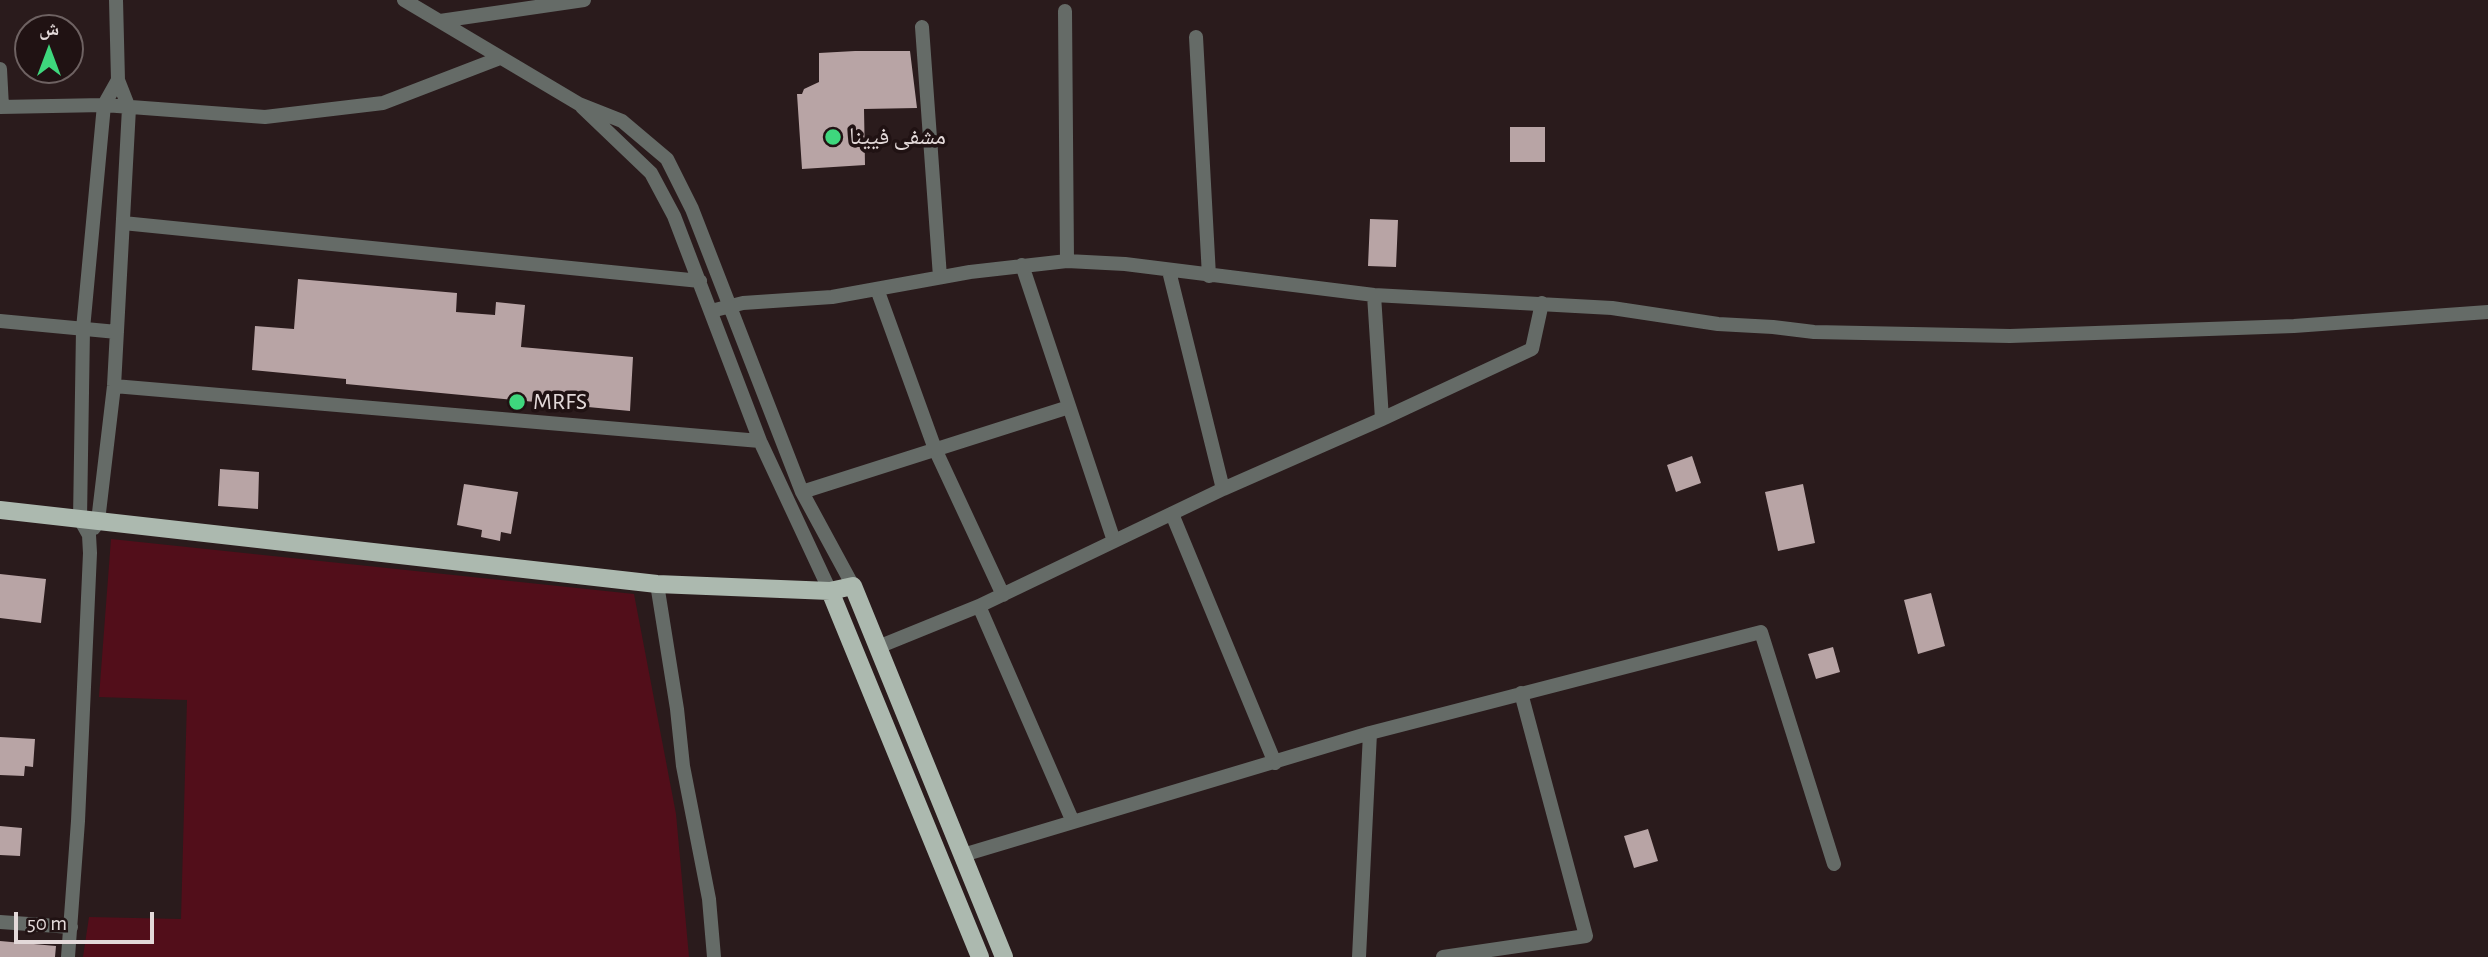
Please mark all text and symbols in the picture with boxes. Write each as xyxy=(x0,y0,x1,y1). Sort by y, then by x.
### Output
north arrow xyxy=(14,14,84,84)
text: ش xyxy=(39,20,59,39)
place label: مشفى فيينا xyxy=(849,123,946,151)
marker: مشفى فيينا xyxy=(823,127,843,147)
place label: MRFS xyxy=(533,388,587,416)
marker: MRFS xyxy=(507,392,527,412)
scale bar xyxy=(18,898,158,942)
text: 50 m xyxy=(27,913,67,934)

